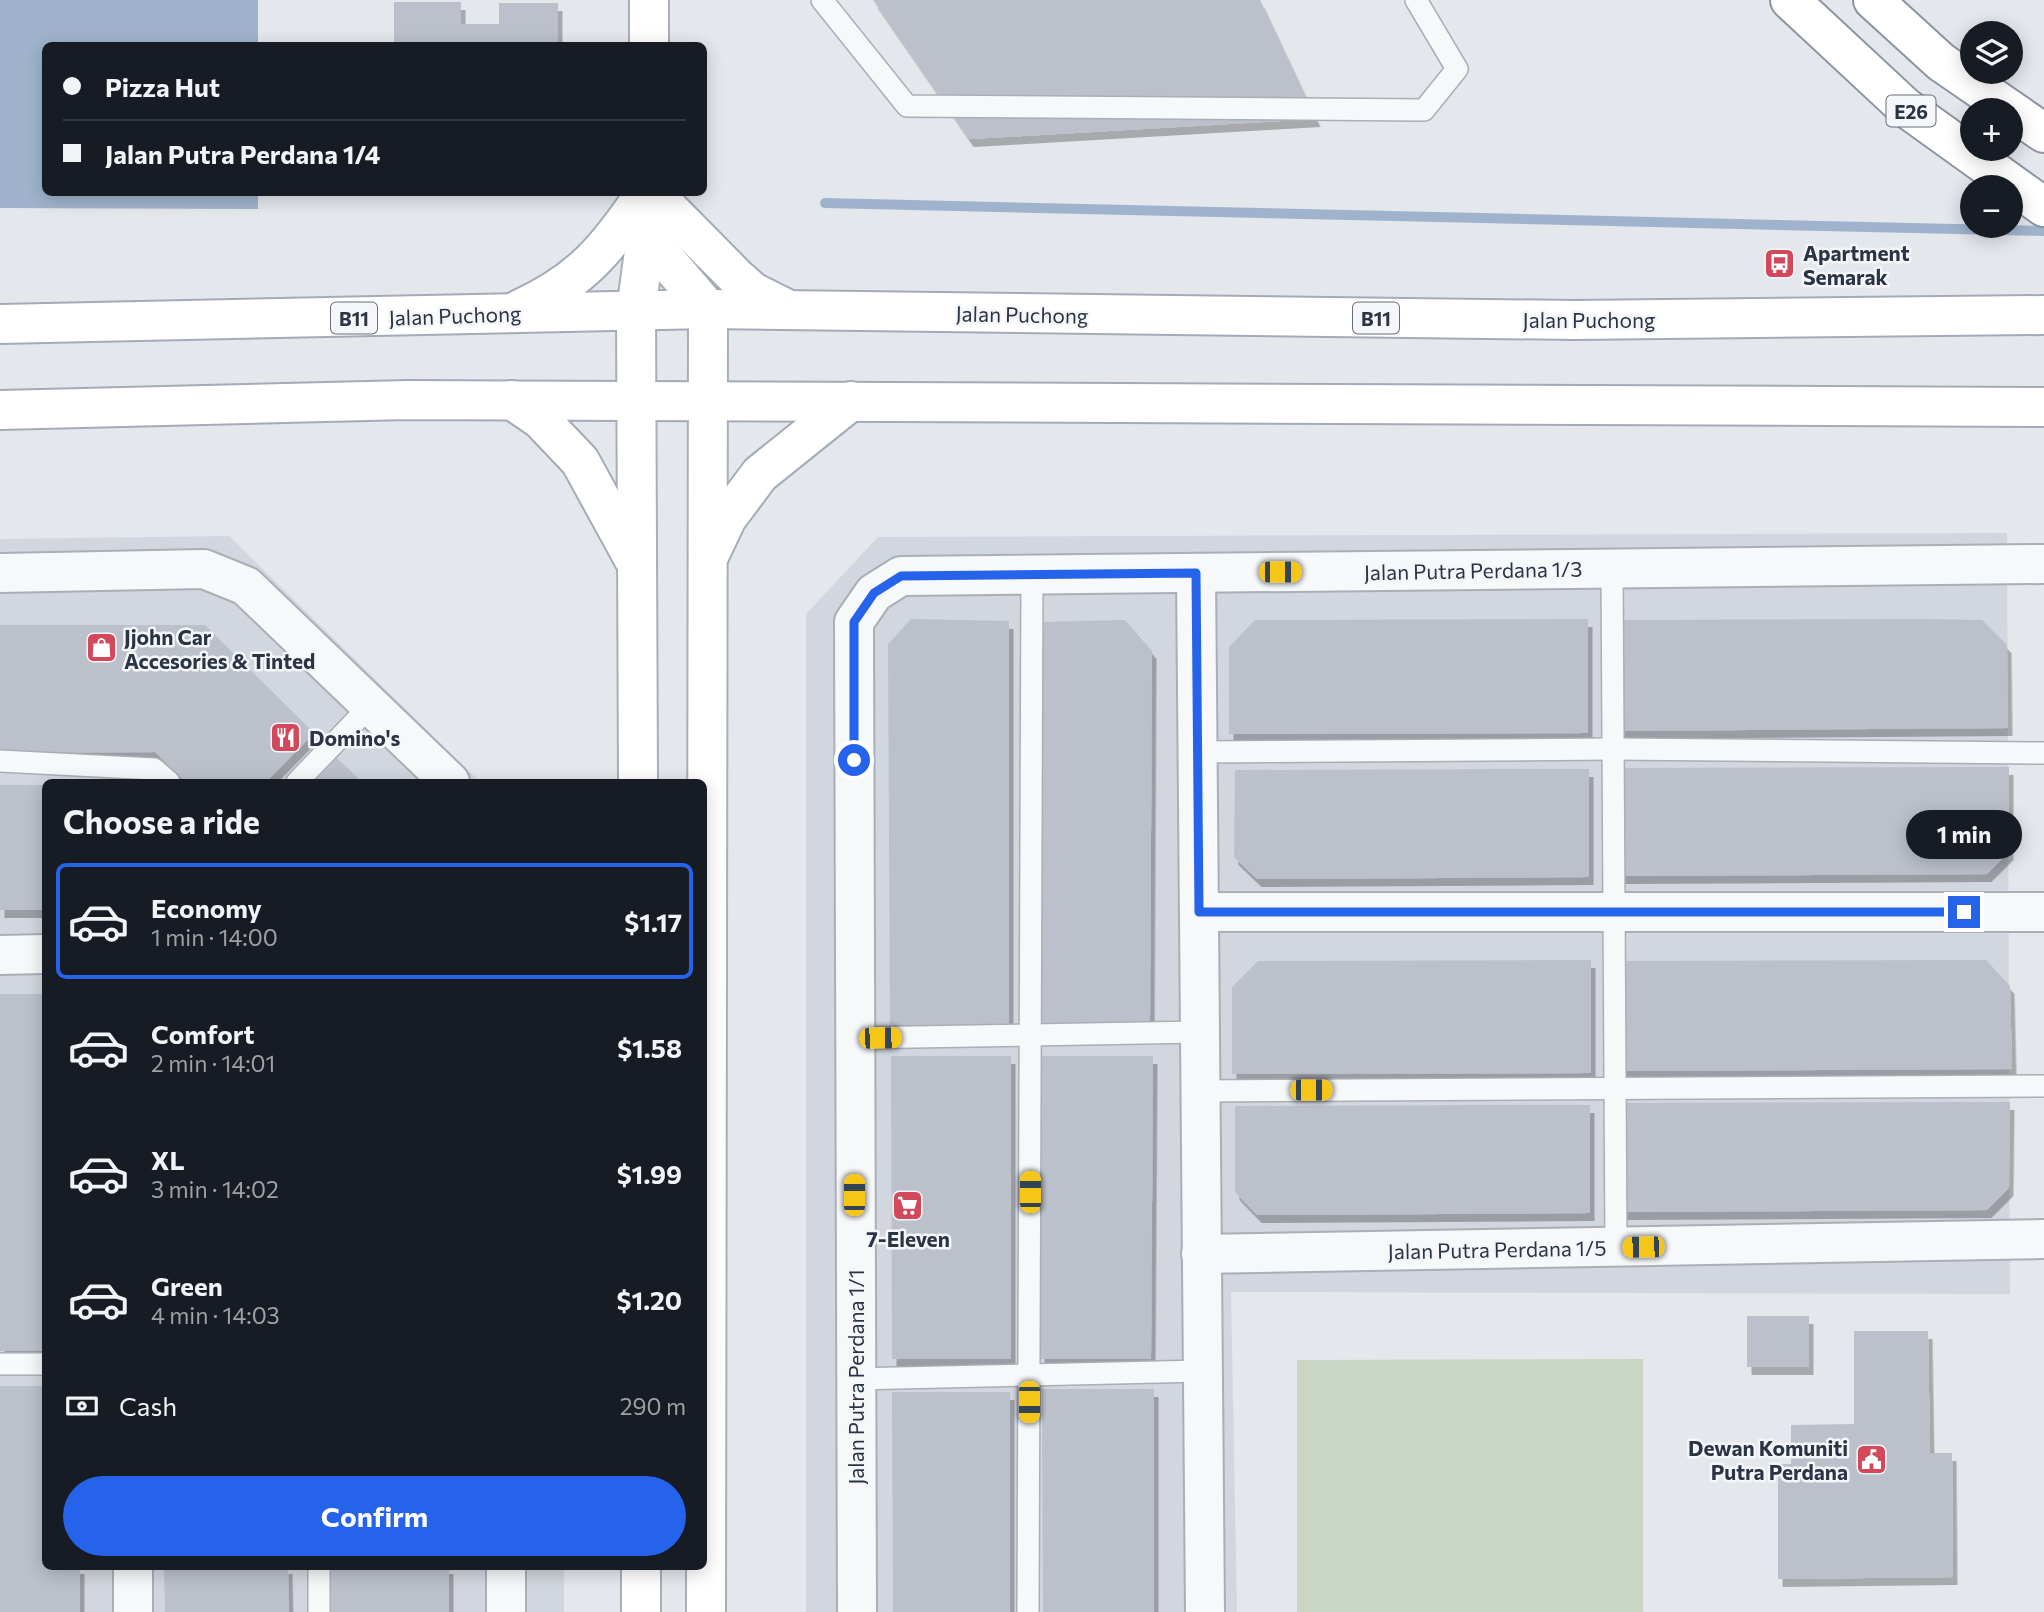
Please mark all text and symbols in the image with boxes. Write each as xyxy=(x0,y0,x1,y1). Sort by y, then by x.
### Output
map controls xyxy=(1960,21,2023,238)
button: layers xyxy=(1960,21,2023,84)
text: Pizza Hut xyxy=(105,71,220,102)
road number: E26 xyxy=(1886,96,1936,127)
button: + xyxy=(1960,98,2023,161)
text: Jalan Putra Perdana 1/4 xyxy=(105,138,380,169)
button: − xyxy=(1960,175,2023,238)
place label: Apartment Semarak xyxy=(1803,240,1910,289)
bus stop icon: Apartment Semarak xyxy=(1763,247,1797,281)
street label: Jalan Puchong xyxy=(388,300,522,330)
street label: Jalan Puchong xyxy=(955,300,1089,328)
road number: B11 xyxy=(331,302,377,334)
road number: B11 xyxy=(1353,302,1399,334)
street label: Jalan Puchong xyxy=(1523,307,1655,332)
street label: Jalan Putra Perdana 1/3 xyxy=(1364,556,1582,584)
car xyxy=(1260,562,1302,583)
place label: Jjohn Car Accesories & Tinted xyxy=(124,624,315,673)
shop icon: Jjohn Car Accesories & Tinted xyxy=(84,631,118,665)
restaurant icon: Domino's xyxy=(269,720,303,754)
place label: Domino's xyxy=(309,725,401,750)
route start xyxy=(838,744,870,776)
text: Choose a ride xyxy=(63,801,260,841)
callout: 1 min xyxy=(1906,810,2022,860)
text: 1 min xyxy=(1937,820,1991,848)
icon: car xyxy=(67,890,130,953)
text: Economy xyxy=(151,892,262,923)
route end xyxy=(1948,896,1980,928)
text: $1.17 xyxy=(624,906,682,937)
text: 1 min · 14:00 xyxy=(151,923,278,951)
icon: car xyxy=(67,1016,130,1079)
text: Comfort xyxy=(151,1018,254,1049)
car xyxy=(859,1027,902,1049)
text: $1.58 xyxy=(617,1032,682,1063)
text: 2 min · 14:01 xyxy=(151,1049,275,1077)
car xyxy=(1291,1080,1333,1101)
icon: car xyxy=(67,1142,130,1205)
text: XL xyxy=(151,1144,185,1175)
text: $1.99 xyxy=(617,1158,682,1189)
car xyxy=(1020,1171,1041,1213)
car xyxy=(844,1174,865,1216)
text: 3 min · 14:02 xyxy=(151,1175,279,1203)
supermarket icon: 7-Eleven xyxy=(891,1189,925,1223)
place label: 7-Eleven xyxy=(866,1226,950,1251)
street label: Jalan Putra Perdana 1/5 xyxy=(1387,1235,1607,1263)
car xyxy=(1622,1236,1665,1258)
icon: car xyxy=(67,1268,130,1331)
street label: Jalan Putra Perdana 1/1 xyxy=(843,1269,868,1485)
text: Green xyxy=(151,1270,223,1301)
text: $1.20 xyxy=(617,1284,682,1315)
text: 4 min · 14:03 xyxy=(151,1301,280,1329)
car xyxy=(1019,1381,1040,1423)
icon: cash xyxy=(63,1387,101,1425)
text: Cash xyxy=(119,1390,177,1421)
text: 290 m xyxy=(620,1392,686,1420)
place label: Dewan Komuniti Putra Perdana xyxy=(1688,1435,1848,1484)
public building icon: Dewan Komuniti Putra Perdana xyxy=(1854,1442,1888,1476)
button: Confirm xyxy=(63,1476,686,1556)

